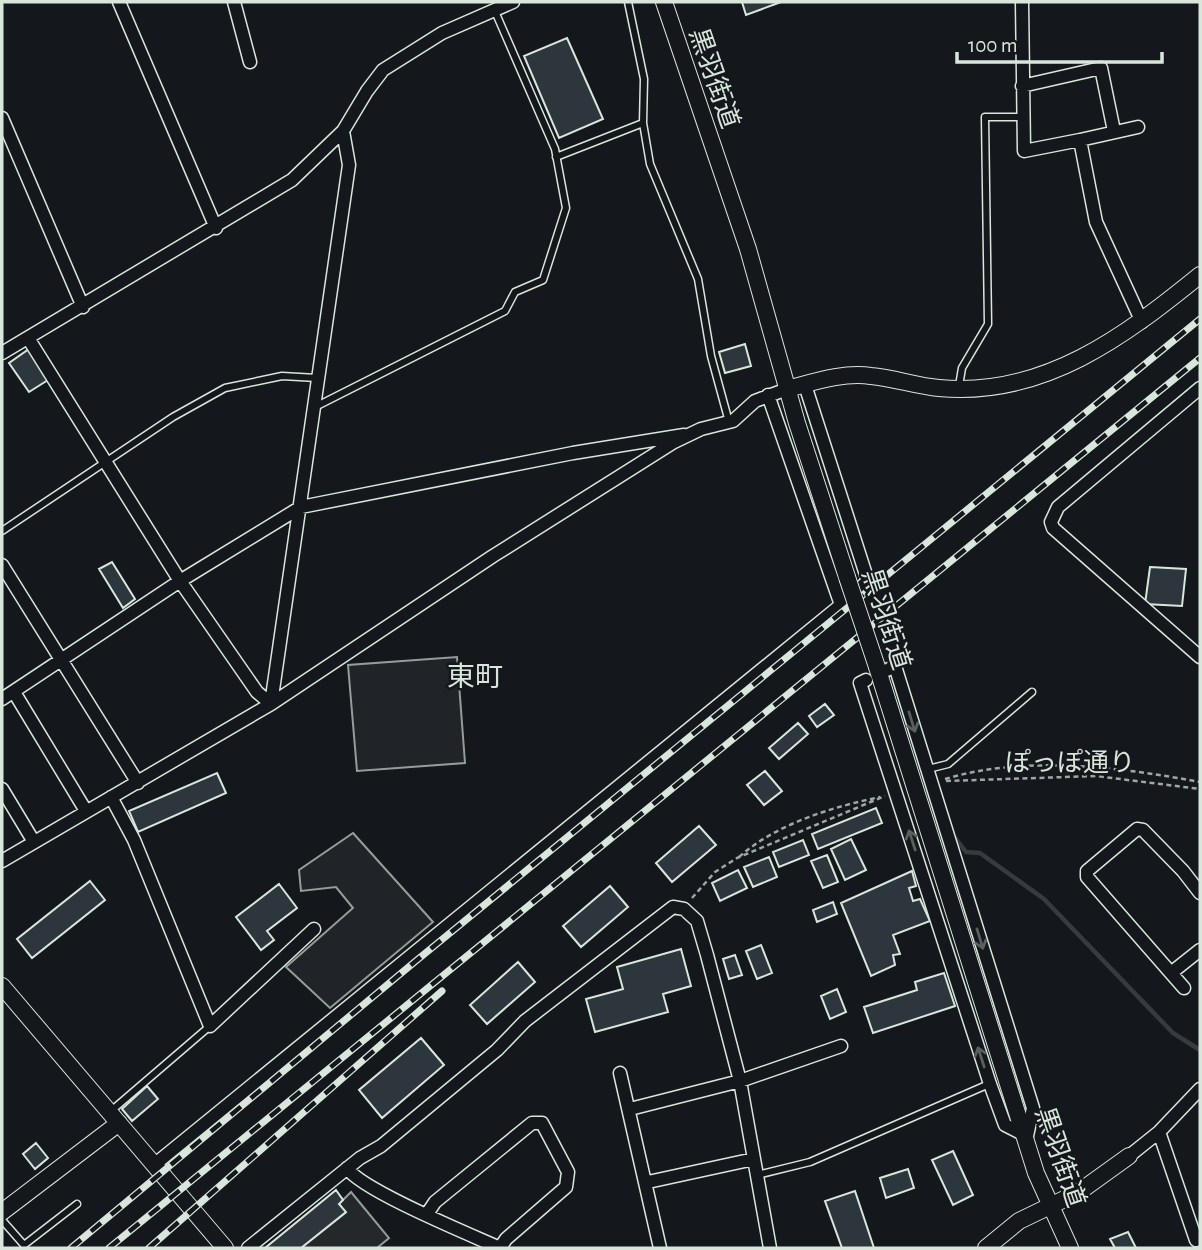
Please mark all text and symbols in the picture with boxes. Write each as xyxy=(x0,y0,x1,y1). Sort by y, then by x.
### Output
scale bar xyxy=(957,21,1162,65)
street label: 黒羽街道 xyxy=(685,25,744,132)
text: 100 m xyxy=(968,35,1018,56)
street label: 黒羽街道 xyxy=(858,566,915,673)
district label: 東町 xyxy=(447,662,503,692)
one-way arrow xyxy=(907,711,920,733)
street label: ぽっぽ通り xyxy=(1005,748,1135,776)
one-way arrow xyxy=(905,830,917,852)
one-way arrow xyxy=(974,928,987,950)
one-way arrow xyxy=(974,1046,987,1068)
street label: 黒羽街道 xyxy=(1031,1104,1090,1211)

